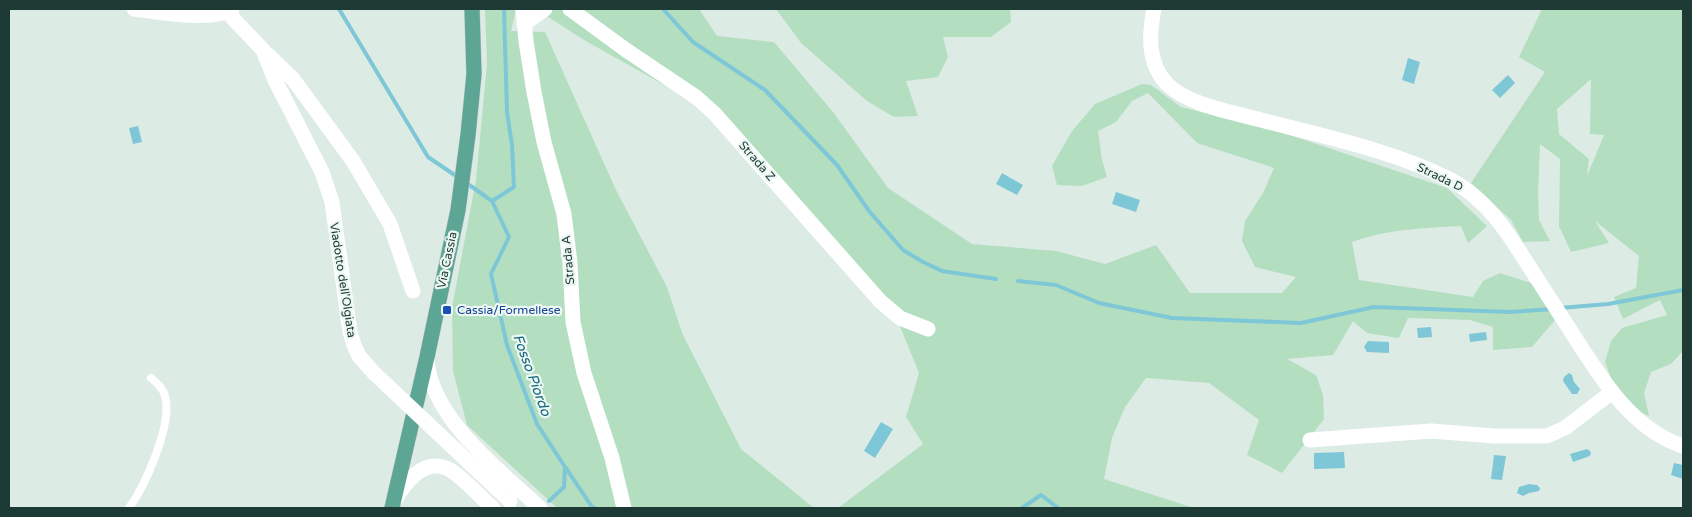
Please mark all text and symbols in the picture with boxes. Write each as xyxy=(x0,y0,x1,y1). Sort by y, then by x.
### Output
street label: Strada Z xyxy=(736,138,778,184)
street label: Strada D xyxy=(1415,160,1465,194)
street label: Viadotto dell'Olgiata xyxy=(327,221,359,339)
street label: Via Cassia xyxy=(434,230,460,290)
street label: Strada A xyxy=(559,235,577,285)
place label: Cassia/Formellese xyxy=(457,303,561,317)
marker: Cassia/Formellese xyxy=(441,304,453,316)
water label: Fosso Piordo xyxy=(509,332,555,420)

